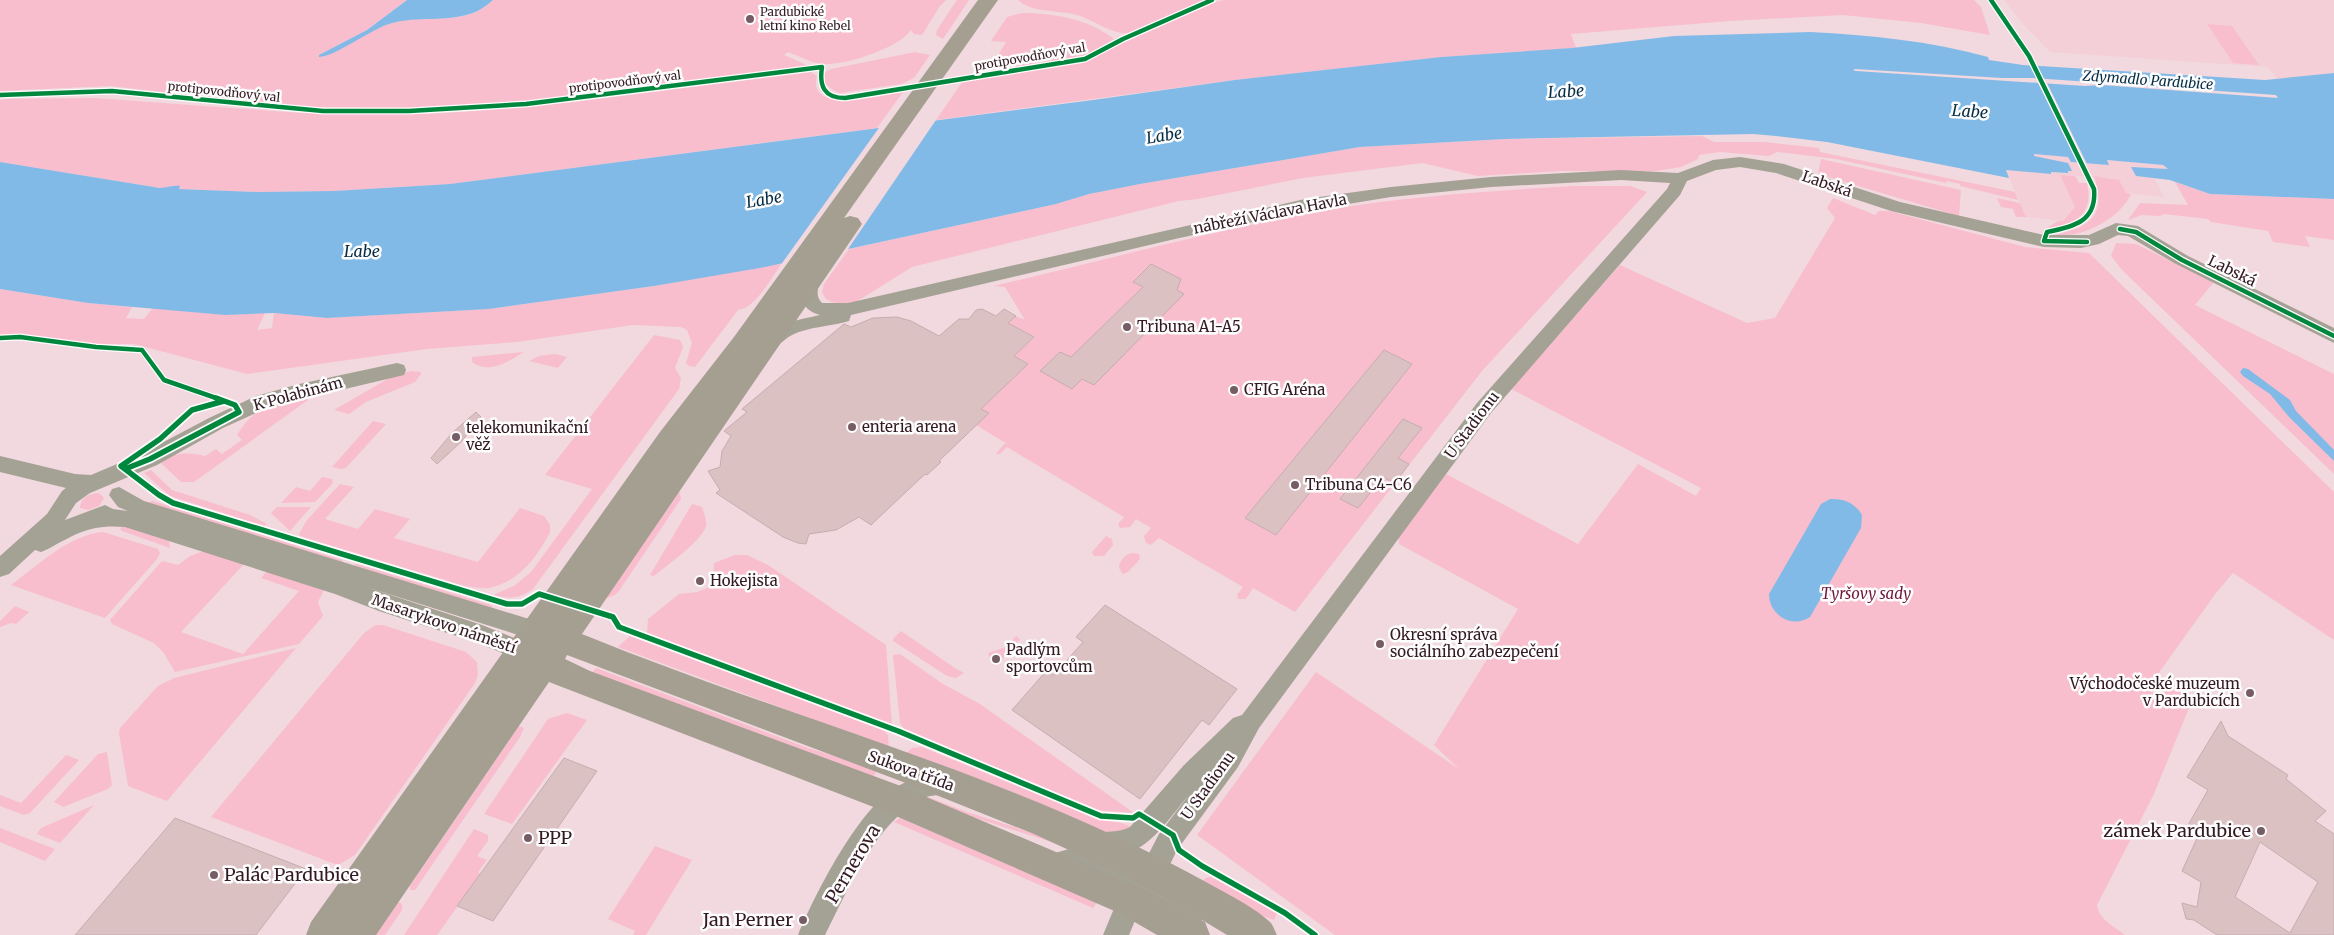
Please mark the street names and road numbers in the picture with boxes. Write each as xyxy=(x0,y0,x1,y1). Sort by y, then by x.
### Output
street label: protipovodňový val xyxy=(973,39,1087,74)
street label: protipovodňový val xyxy=(568,67,682,96)
street label: protipovodňový val xyxy=(167,78,281,105)
street label: Labská xyxy=(1800,166,1855,201)
street label: nábřeží Václava Havla xyxy=(1192,189,1348,238)
street label: Labská xyxy=(2205,251,2259,290)
street label: K Polabinám xyxy=(251,372,345,415)
street label: U Stadionu xyxy=(1440,387,1503,462)
street label: Masarykovo náměstí xyxy=(369,590,520,658)
street label: Sukova třída xyxy=(865,746,957,795)
street label: U Stadionu xyxy=(1177,748,1239,823)
street label: Pernerova xyxy=(820,820,885,907)

